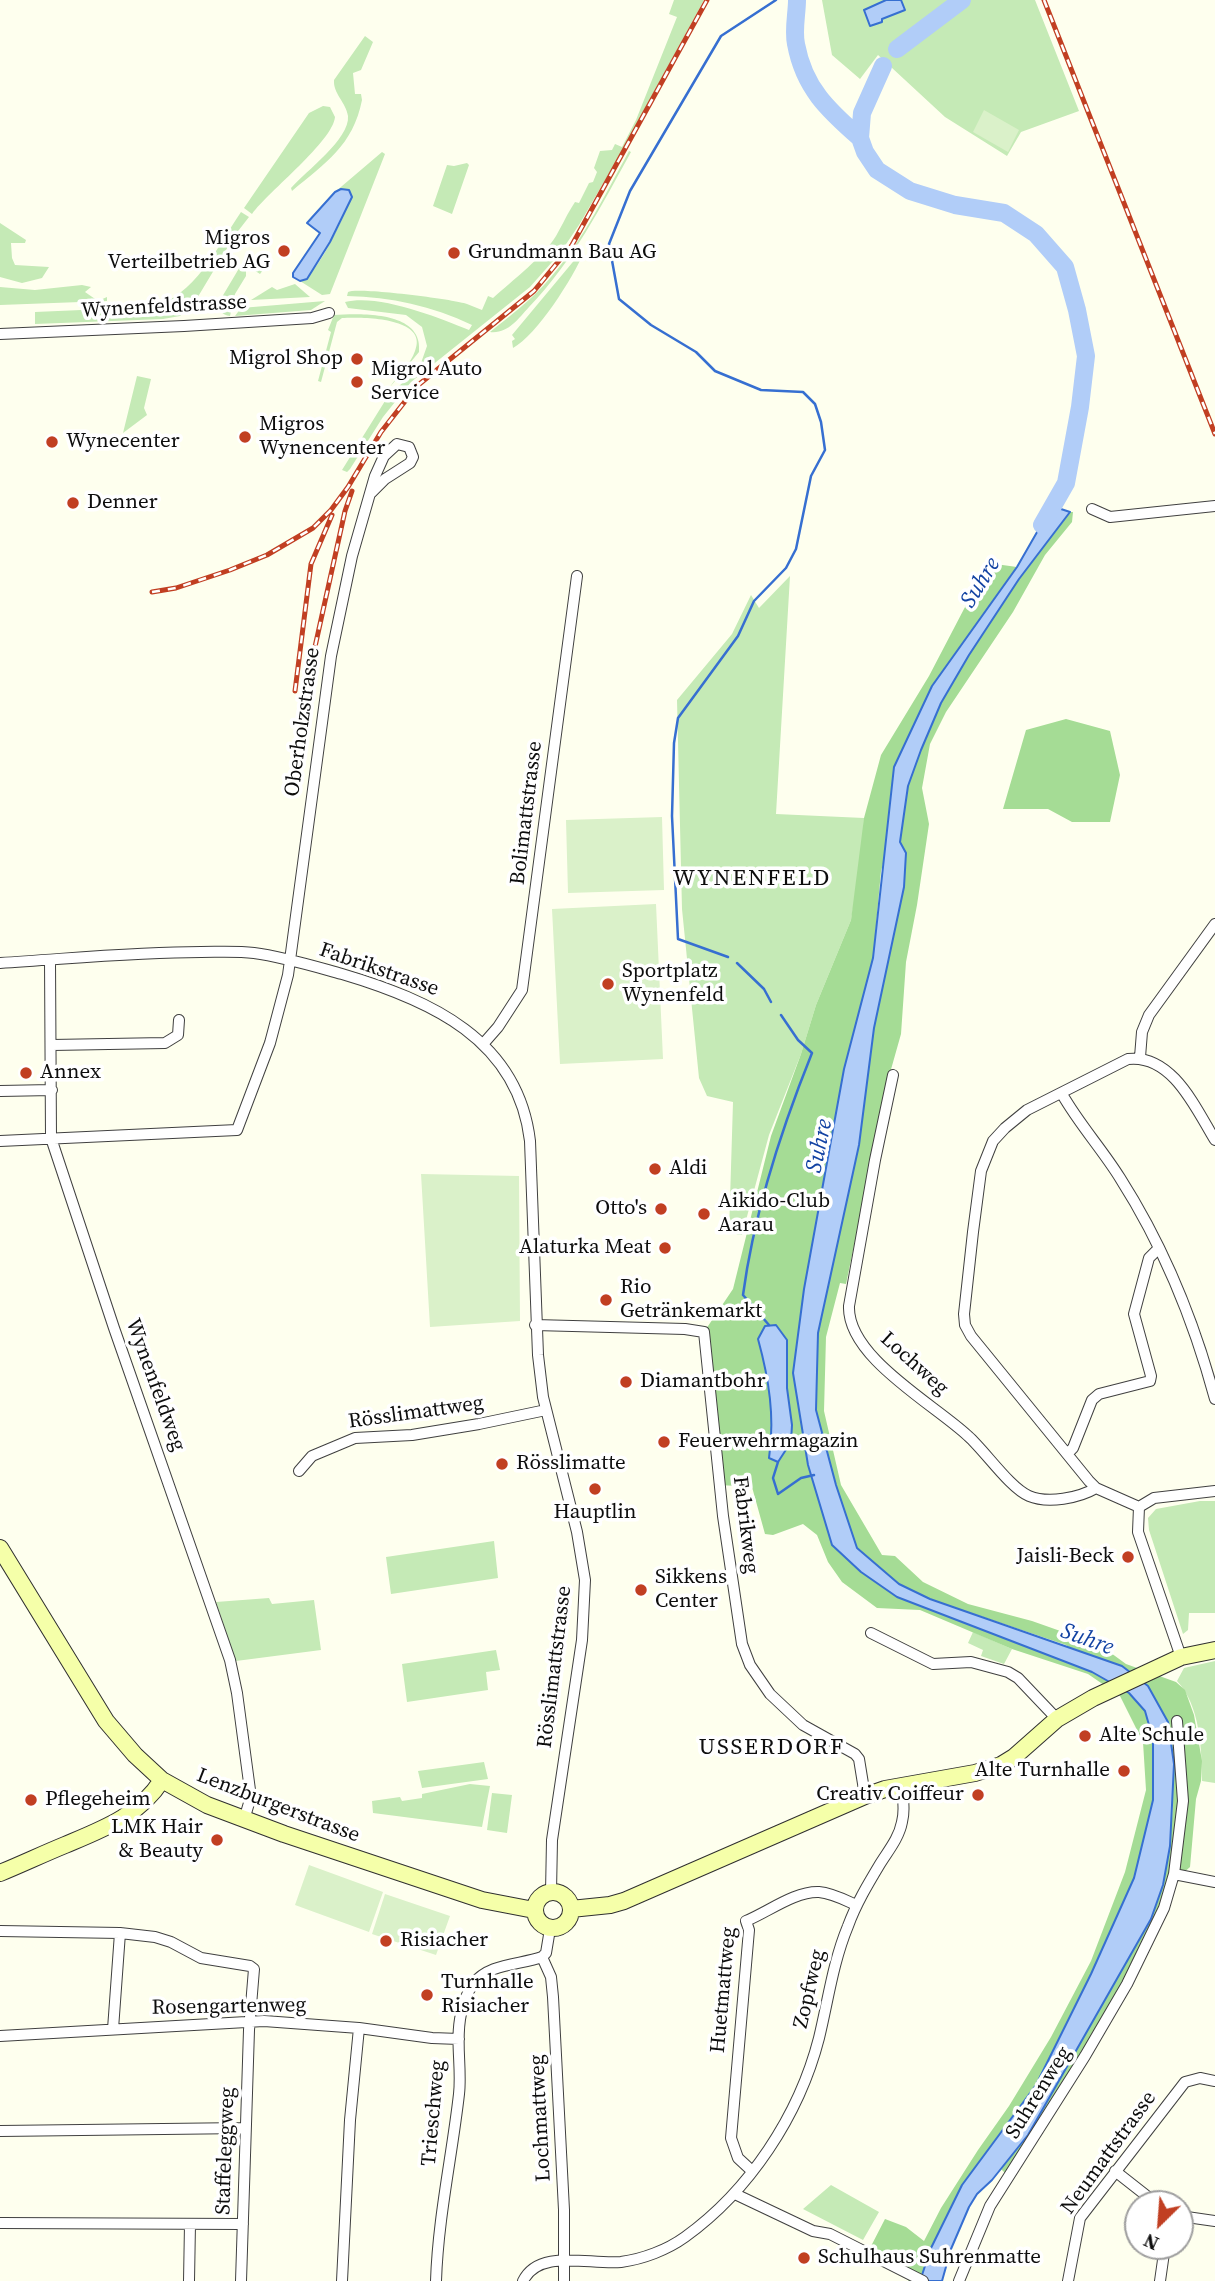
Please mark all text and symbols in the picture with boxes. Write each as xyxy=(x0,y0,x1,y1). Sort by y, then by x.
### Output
place label: Migros Verteilbetrieb AG xyxy=(108,226,270,276)
place label: Grundmann Bau AG xyxy=(468,240,656,266)
marker: Migros Verteilbetrieb AG xyxy=(276,243,292,259)
marker: Grundmann Bau AG xyxy=(446,245,462,261)
street label: Wynenfeldstrasse xyxy=(80,290,248,324)
place label: Migrol Shop xyxy=(229,346,343,372)
marker: Migrol Shop xyxy=(349,351,365,367)
place label: Migrol Auto Service xyxy=(371,357,482,407)
marker: Migrol Auto Service xyxy=(349,374,365,390)
place label: Migros Wynencenter xyxy=(259,412,385,462)
place label: Wynecenter xyxy=(66,429,180,455)
marker: Migros Wynencenter xyxy=(237,429,253,445)
marker: Wynecenter xyxy=(44,434,60,450)
place label: Denner xyxy=(87,490,158,516)
marker: Denner xyxy=(65,495,81,511)
water label: Suhre xyxy=(955,553,1007,613)
street label: Oberholzstrasse xyxy=(280,646,326,798)
street label: Bolimattstrasse xyxy=(506,740,548,886)
district label: WYNENFELD xyxy=(674,865,830,893)
street label: Fabrikstrasse xyxy=(316,938,442,1002)
place label: Sportplatz Wynenfeld xyxy=(622,959,724,1009)
marker: Sportplatz Wynenfeld xyxy=(600,976,616,992)
place label: Annex xyxy=(40,1060,101,1086)
marker: Annex xyxy=(18,1065,34,1081)
water label: Suhre xyxy=(801,1117,839,1175)
place label: Aldi xyxy=(669,1156,707,1182)
marker: Aldi xyxy=(647,1161,663,1177)
place label: Aikido-Club Aarau xyxy=(718,1189,830,1239)
place label: Otto's xyxy=(595,1196,647,1222)
marker: Otto's xyxy=(653,1201,669,1217)
marker: Aikido-Club Aarau xyxy=(696,1206,712,1222)
place label: Alaturka Meat xyxy=(519,1235,651,1261)
marker: Alaturka Meat xyxy=(657,1240,673,1256)
place label: Rio Getränkemarkt xyxy=(620,1275,762,1325)
marker: Rio Getränkemarkt xyxy=(598,1292,614,1308)
street label: Wynenfeldweg xyxy=(119,1315,191,1455)
street label: Lochweg xyxy=(875,1327,953,1401)
place label: Diamantbohr xyxy=(640,1369,766,1395)
marker: Diamantbohr xyxy=(618,1374,634,1390)
street label: Rösslimattweg xyxy=(347,1391,485,1435)
place label: Feuerwehrmagazin xyxy=(678,1429,859,1455)
marker: Feuerwehrmagazin xyxy=(656,1434,672,1450)
place label: Rösslimatte xyxy=(516,1451,626,1477)
marker: Rösslimatte xyxy=(494,1456,510,1472)
street label: Fabrikweg xyxy=(727,1475,763,1575)
marker: Hauptlin xyxy=(587,1481,603,1497)
place label: Hauptlin xyxy=(554,1500,636,1526)
place label: Jaisli-Beck xyxy=(1016,1544,1114,1570)
marker: Jaisli-Beck xyxy=(1120,1549,1136,1565)
place label: Sikkens Center xyxy=(655,1565,727,1615)
marker: Sikkens Center xyxy=(633,1582,649,1598)
street label: Rösslimattstrasse xyxy=(533,1584,577,1750)
water label: Suhre xyxy=(1057,1618,1117,1662)
place label: Alte Schule xyxy=(1099,1723,1204,1749)
marker: Alte Schule xyxy=(1077,1728,1093,1744)
district label: USSERDORF xyxy=(700,1734,844,1762)
place label: Alte Turnhalle xyxy=(975,1758,1110,1784)
street label: Lenzburgerstrasse xyxy=(193,1763,363,1849)
marker: Alte Turnhalle xyxy=(1116,1763,1132,1779)
place label: Creativ Coiffeur xyxy=(816,1782,964,1808)
place label: Pflegeheim xyxy=(45,1787,151,1813)
marker: Creativ Coiffeur xyxy=(970,1787,986,1803)
marker: Pflegeheim xyxy=(23,1792,39,1808)
place label: LMK Hair & Beauty xyxy=(111,1815,203,1865)
marker: LMK Hair & Beauty xyxy=(209,1832,225,1848)
street label: Huetmattweg xyxy=(706,1926,742,2054)
place label: Risiacher xyxy=(400,1928,488,1954)
marker: Risiacher xyxy=(378,1933,394,1949)
street label: Zopfweg xyxy=(789,1947,831,2031)
place label: Turnhalle Risiacher xyxy=(441,1970,534,2020)
marker: Turnhalle Risiacher xyxy=(419,1987,435,2003)
street label: Rosengartenweg xyxy=(151,1993,307,2021)
street label: Suhrenweg xyxy=(1001,2042,1077,2144)
street label: Lochmattweg xyxy=(525,2054,557,2182)
street label: Trieschweg xyxy=(417,2059,451,2167)
street label: Staffeleggweg xyxy=(211,2087,241,2215)
street label: Neumattstrasse xyxy=(1056,2087,1162,2219)
north arrow xyxy=(1124,2190,1194,2260)
text: N xyxy=(1139,2228,1163,2257)
place label: Schulhaus Suhrenmatte xyxy=(818,2245,1041,2271)
marker: Schulhaus Suhrenmatte xyxy=(796,2250,812,2266)

